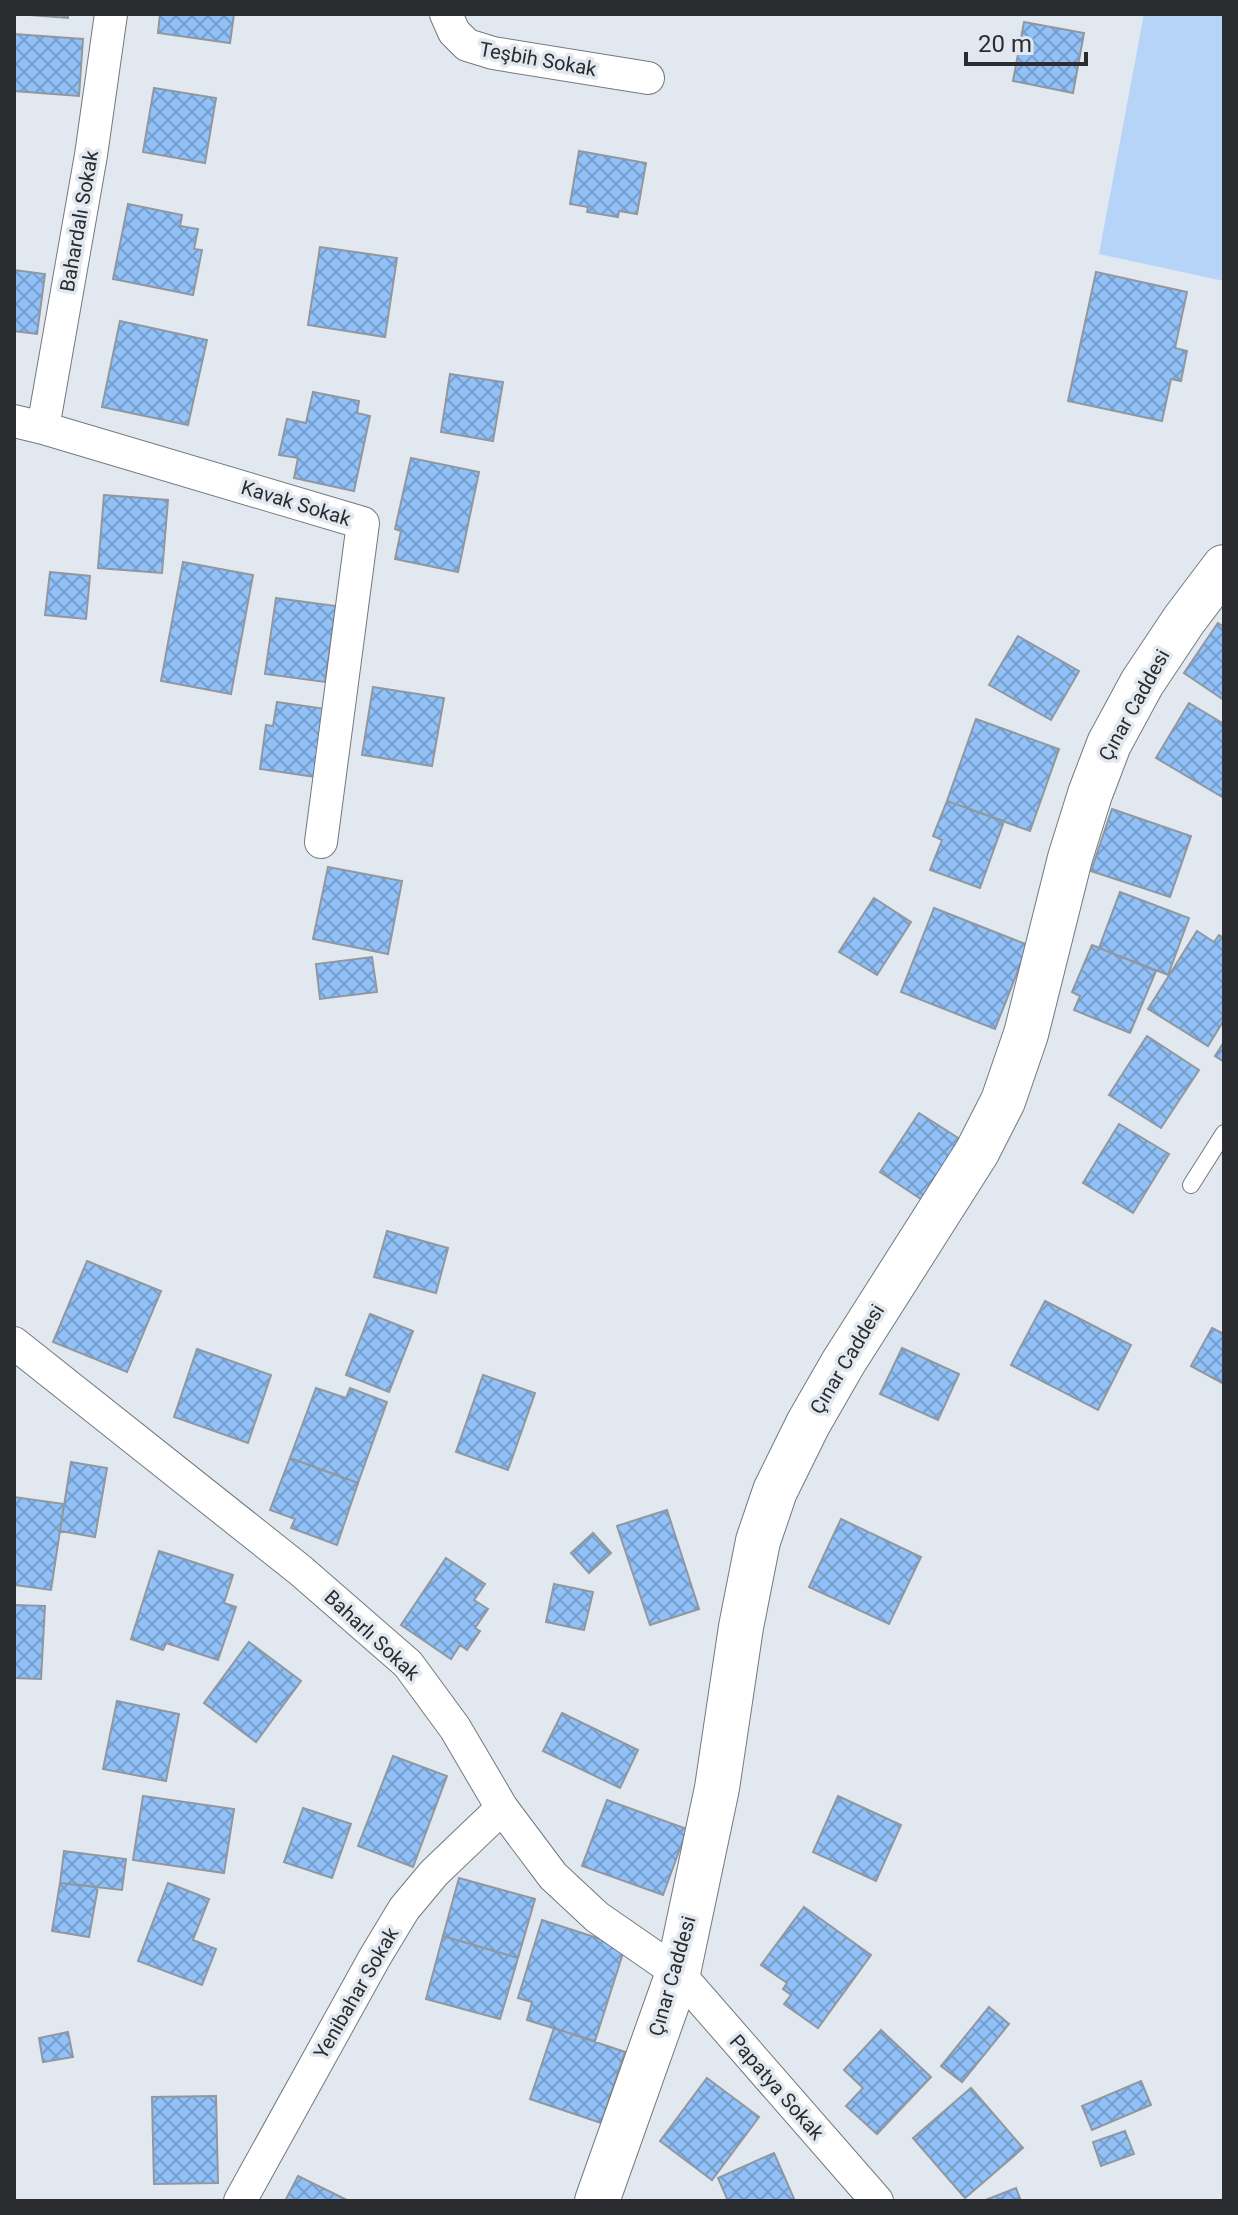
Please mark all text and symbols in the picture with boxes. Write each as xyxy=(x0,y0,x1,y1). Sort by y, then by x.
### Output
scale bar xyxy=(966,16,1086,66)
text: 20 m xyxy=(978,30,1032,58)
street label: Teşbih Sokak xyxy=(478,37,599,81)
street label: Bahardalı Sokak xyxy=(55,148,103,294)
street label: Kavak Sokak xyxy=(238,475,354,531)
street label: Çınar Caddesi xyxy=(1093,645,1175,765)
street label: Çınar Caddesi xyxy=(805,1300,889,1418)
street label: Baharlı Sokak xyxy=(319,1585,425,1686)
street label: Çınar Caddesi xyxy=(643,1913,701,2039)
street label: Yenibahar Sokak xyxy=(309,1922,404,2063)
street label: Papatya Sokak xyxy=(725,2029,830,2145)

